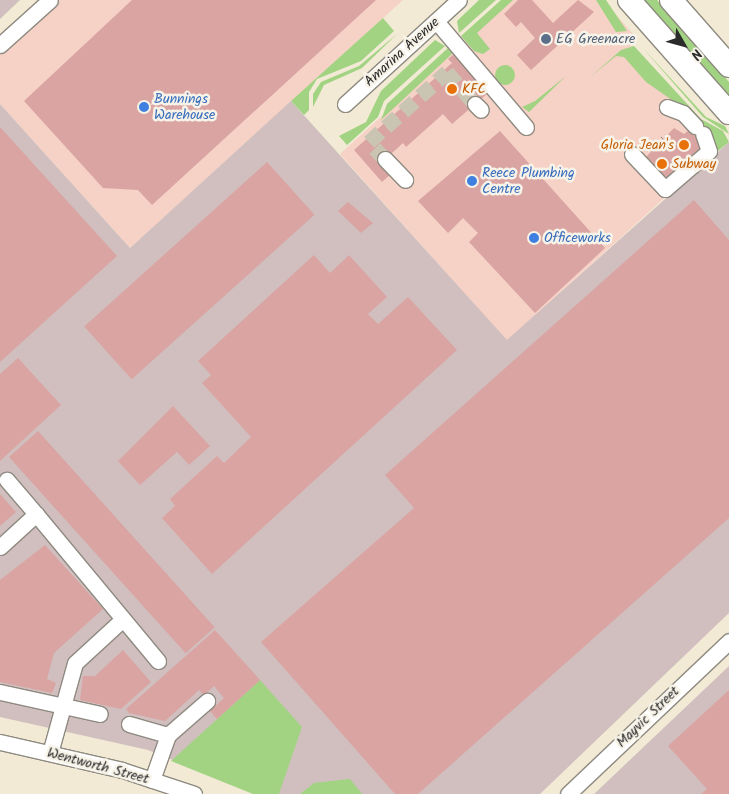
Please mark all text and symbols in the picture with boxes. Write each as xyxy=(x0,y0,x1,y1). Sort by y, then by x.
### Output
street label: Amarina Avenue xyxy=(361,14,443,90)
north arrow xyxy=(659,20,709,70)
place label: EG Greenacre xyxy=(556,31,635,47)
marker: EG Greenacre xyxy=(540,33,552,45)
text: N xyxy=(684,44,707,64)
place label: KFC xyxy=(462,81,486,97)
marker: KFC xyxy=(446,83,458,95)
place label: Bunnings Warehouse xyxy=(154,91,215,124)
marker: Bunnings Warehouse xyxy=(138,101,150,113)
place label: Gloria Jean's xyxy=(601,137,674,153)
marker: Gloria Jean's xyxy=(678,139,690,151)
place label: Subway xyxy=(672,156,716,172)
marker: Subway xyxy=(656,158,668,170)
place label: Reece Plumbing Centre xyxy=(482,165,575,198)
marker: Reece Plumbing Centre xyxy=(466,175,478,187)
place label: Officeworks xyxy=(544,230,611,246)
marker: Officeworks xyxy=(528,232,540,244)
street label: Mayvic Street xyxy=(613,683,683,751)
street label: Wentworth Street xyxy=(45,744,151,788)

